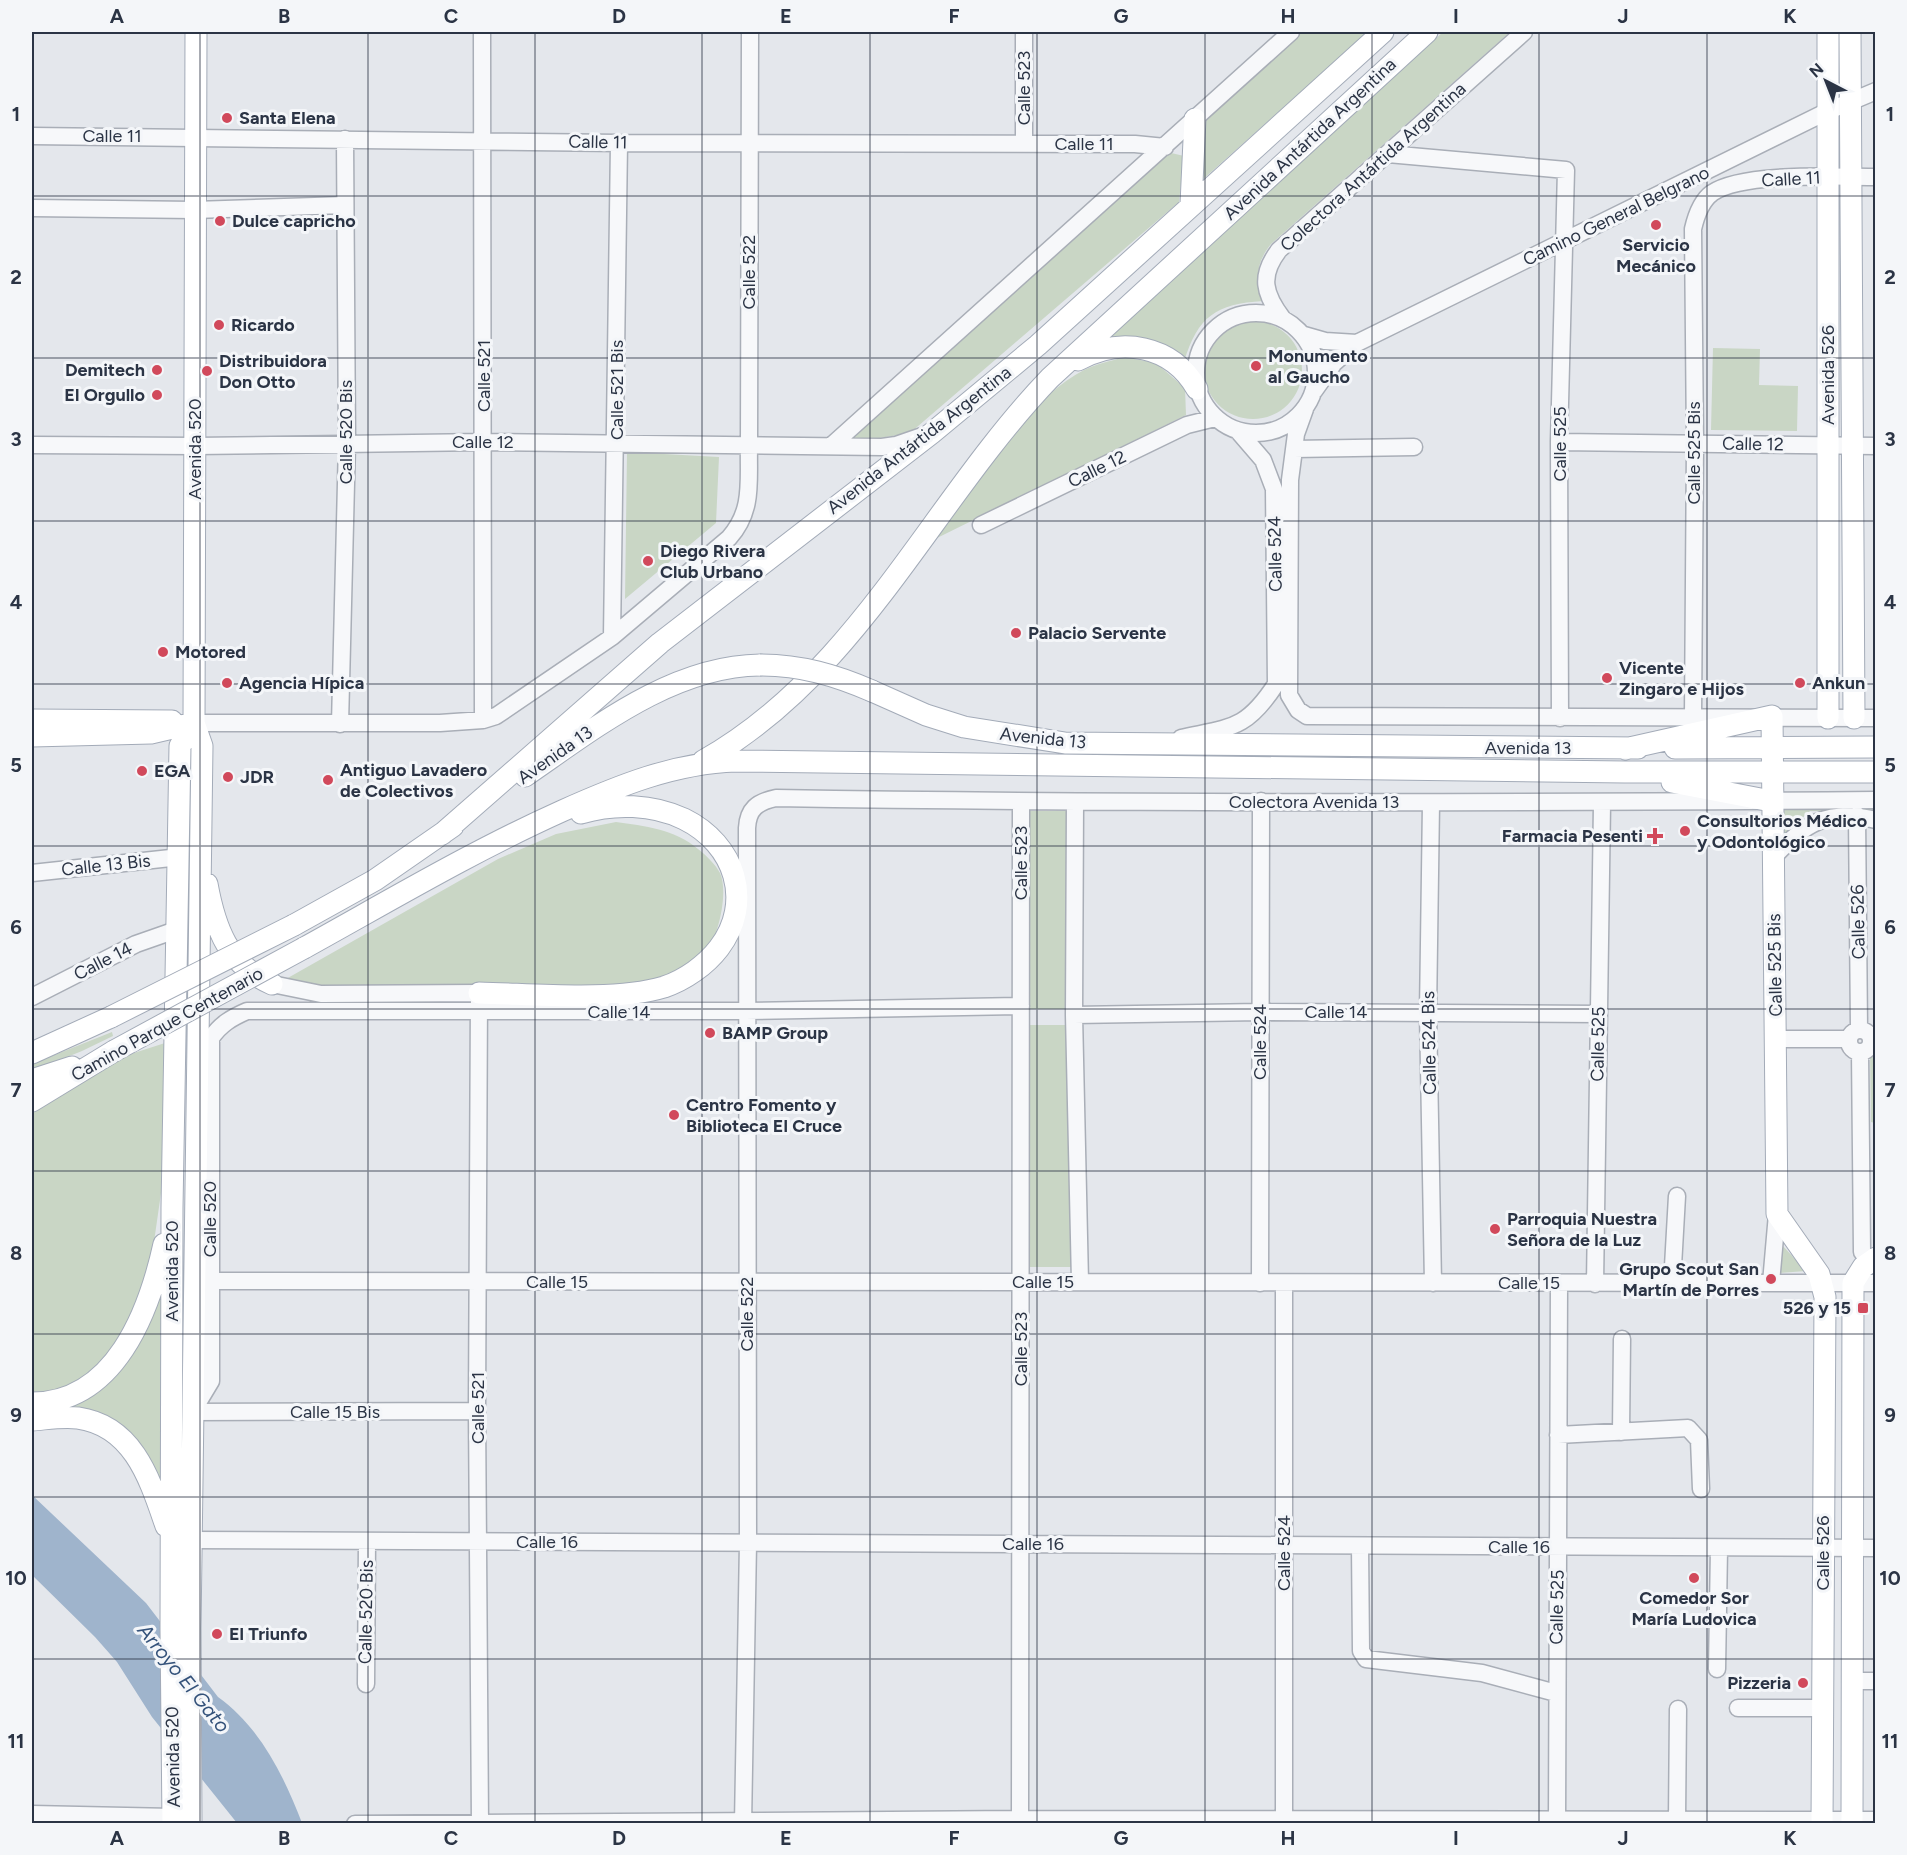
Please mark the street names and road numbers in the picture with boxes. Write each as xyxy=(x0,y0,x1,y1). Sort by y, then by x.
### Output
street label: Calle 523 xyxy=(1013,51,1035,125)
street label: Avenida Antártida Argentina xyxy=(1219,53,1401,225)
street label: Colectora Antártida Argentina xyxy=(1276,78,1470,256)
street label: Calle 11 xyxy=(82,125,142,147)
street label: Calle 11 xyxy=(568,130,628,154)
street label: Calle 11 xyxy=(1054,133,1114,155)
street label: Camino General Belgrano xyxy=(1519,161,1713,271)
street label: Calle 11 xyxy=(1761,166,1821,192)
street label: Calle 522 xyxy=(738,235,760,309)
street label: Avenida 526 xyxy=(1817,325,1839,425)
street label: Calle 521 xyxy=(473,340,495,412)
street label: Calle 521 Bis xyxy=(606,340,628,440)
street label: Avenida Antártida Argentina xyxy=(823,361,1015,519)
street label: Calle 520 Bis xyxy=(335,380,357,484)
street label: Avenida 520 xyxy=(184,398,206,500)
street label: Calle 525 Bis xyxy=(1683,401,1705,505)
street label: Calle 525 xyxy=(1549,406,1571,482)
street label: Calle 12 xyxy=(452,431,514,453)
street label: Calle 12 xyxy=(1722,432,1784,456)
street label: Calle 12 xyxy=(1064,446,1130,492)
street label: Calle 524 xyxy=(1263,516,1287,592)
street label: Avenida 13 xyxy=(513,721,597,789)
street label: Avenida 13 xyxy=(999,723,1087,753)
street label: Avenida 13 xyxy=(1485,737,1571,759)
street label: Colectora Avenida 13 xyxy=(1229,791,1399,813)
street label: Calle 523 xyxy=(1010,826,1032,900)
street label: Calle 13 Bis xyxy=(60,849,152,881)
street label: Calle 526 xyxy=(1846,884,1870,960)
street label: Calle 525 Bis xyxy=(1763,913,1787,1017)
street label: Calle 14 xyxy=(70,937,136,985)
street label: Camino Parque Centenario xyxy=(67,962,267,1086)
street label: Calle 524 Bis xyxy=(1417,991,1441,1095)
street label: Calle 14 xyxy=(588,1001,650,1023)
street label: Calle 14 xyxy=(1305,1001,1367,1023)
street label: Calle 524 xyxy=(1249,1004,1271,1080)
street label: Calle 525 xyxy=(1586,1006,1610,1082)
street label: Calle 520 xyxy=(199,1181,221,1257)
street label: Avenida 520 xyxy=(161,1220,183,1322)
street label: Calle 15 xyxy=(526,1271,588,1293)
street label: Calle 15 xyxy=(1012,1271,1074,1293)
street label: Calle 15 xyxy=(1498,1272,1560,1294)
street label: Calle 522 xyxy=(736,1277,758,1351)
street label: Calle 523 xyxy=(1010,1312,1032,1386)
street label: Calle 521 xyxy=(467,1372,489,1444)
street label: Calle 15 Bis xyxy=(290,1401,380,1423)
street label: Calle 524 xyxy=(1273,1515,1295,1591)
street label: Calle 526 xyxy=(1812,1516,1834,1590)
street label: Calle 16 xyxy=(516,1531,578,1553)
street label: Calle 16 xyxy=(1002,1533,1064,1555)
street label: Calle 16 xyxy=(1488,1536,1550,1558)
street label: Calle 520 Bis xyxy=(354,1560,378,1664)
street label: Calle 525 xyxy=(1545,1569,1569,1645)
street label: Avenida 520 xyxy=(161,1706,185,1808)

